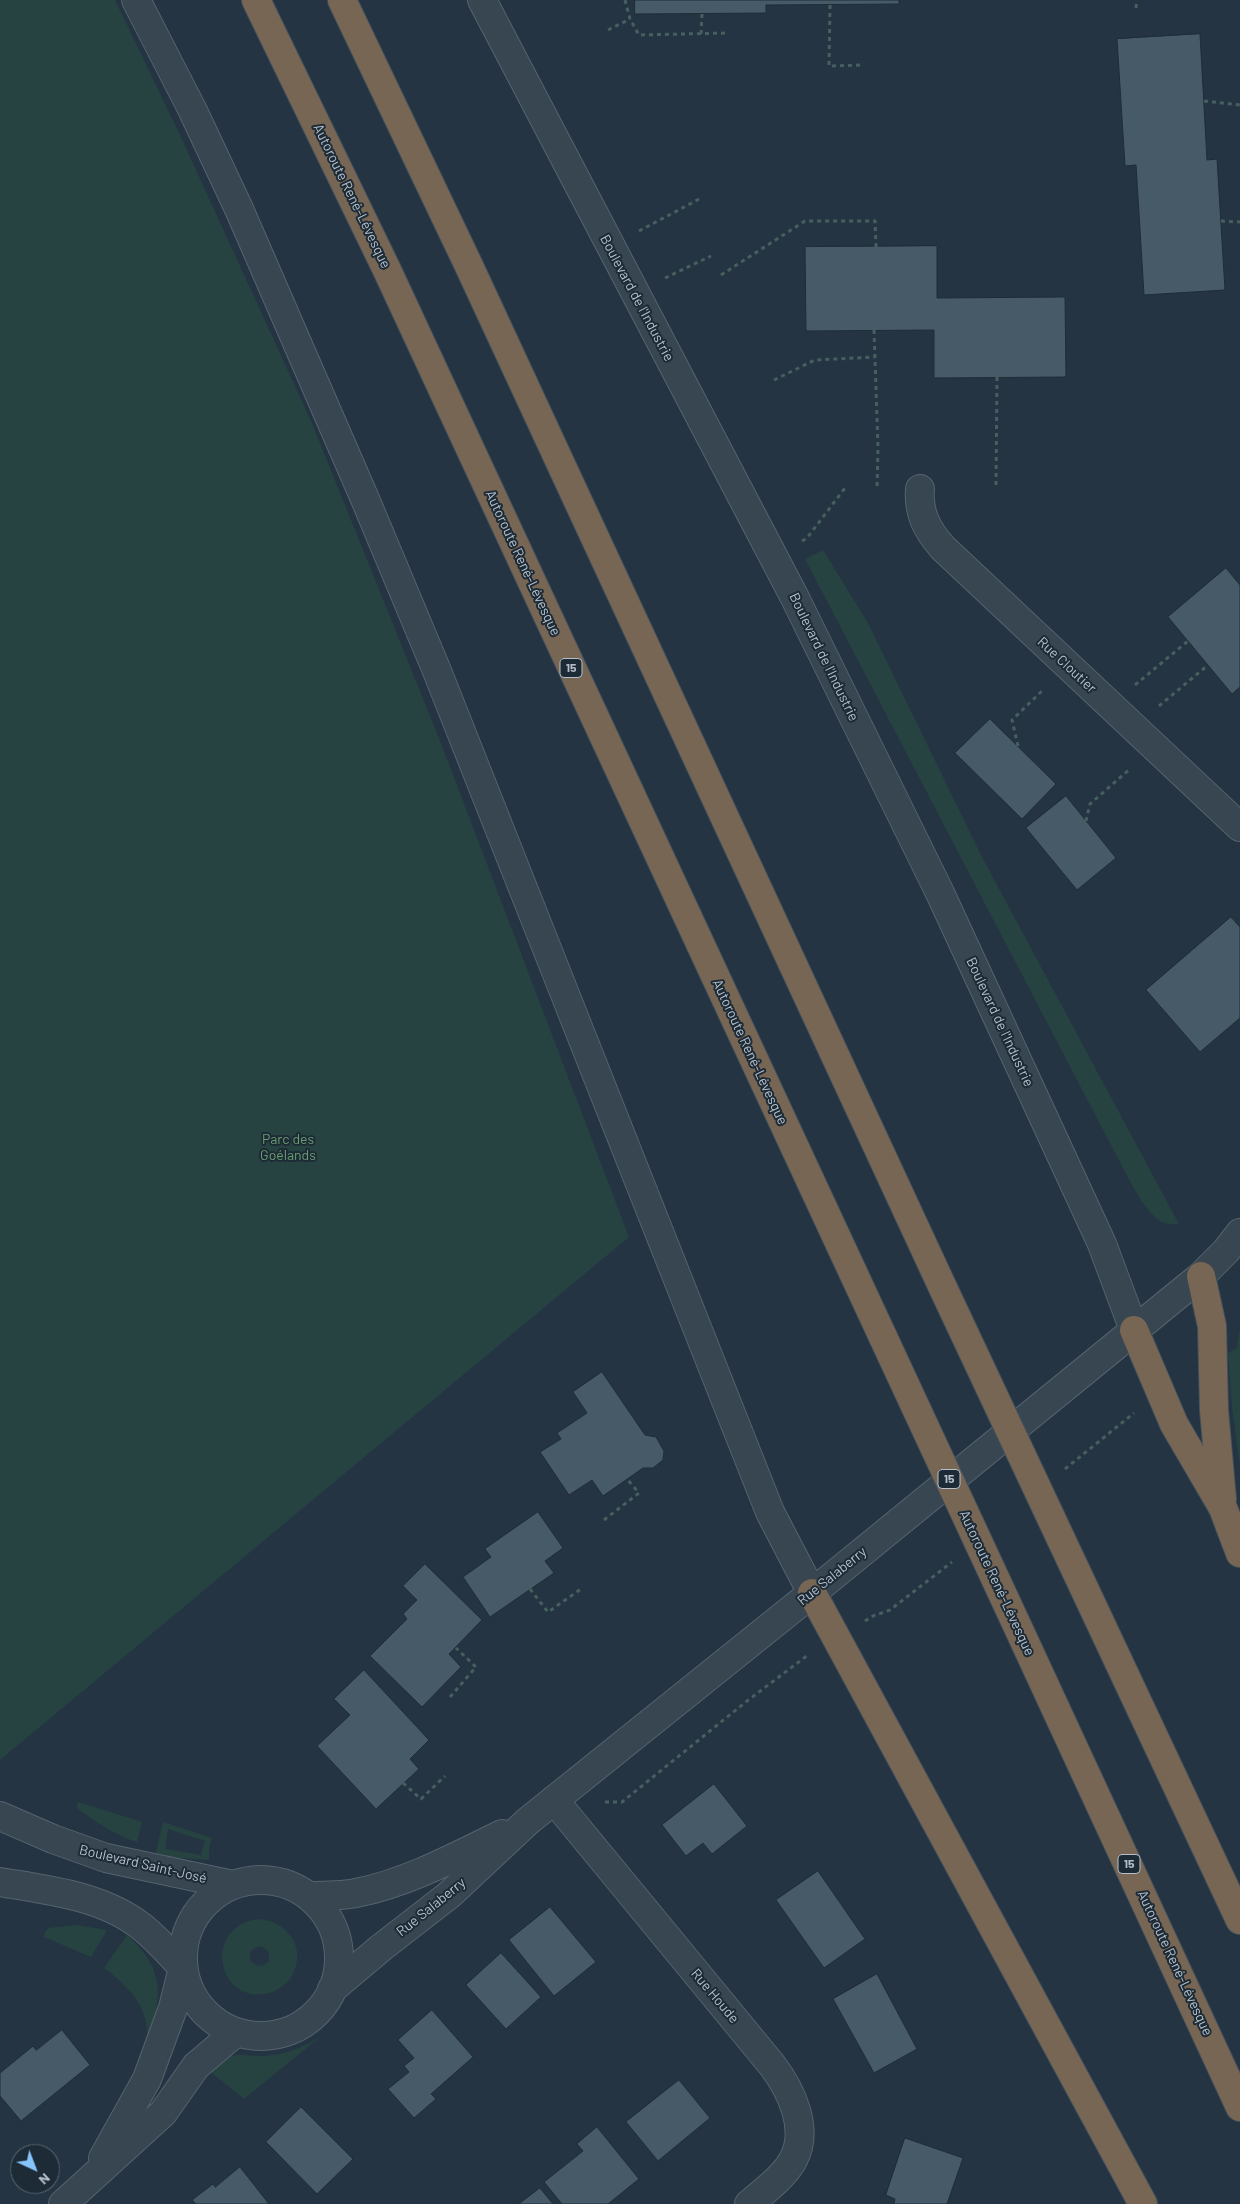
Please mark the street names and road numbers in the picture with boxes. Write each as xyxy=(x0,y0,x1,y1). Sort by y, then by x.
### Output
street label: Autoroute René-Lévesque xyxy=(310,121,394,271)
street label: Boulevard de l'Industrie xyxy=(597,232,677,364)
street label: Autoroute René-Lévesque xyxy=(482,488,564,638)
street label: Boulevard de l'Industrie xyxy=(786,590,862,724)
street label: Rue Cloutier xyxy=(1034,633,1100,697)
road number: 15 xyxy=(560,658,582,678)
street label: Boulevard de l'Industrie xyxy=(963,955,1037,1089)
street label: Autoroute René-Lévesque xyxy=(709,977,791,1127)
road number: 15 xyxy=(938,1470,960,1488)
street label: Autoroute René-Lévesque xyxy=(956,1508,1038,1658)
street label: Rue Salaberry xyxy=(794,1543,870,1609)
street label: Boulevard Saint-José xyxy=(78,1841,208,1887)
road number: 15 xyxy=(1118,1855,1140,1874)
street label: Rue Salaberry xyxy=(393,1874,469,1940)
street label: Autoroute René-Lévesque xyxy=(1134,1888,1216,2038)
street label: Rue Houde xyxy=(687,1965,743,2027)

